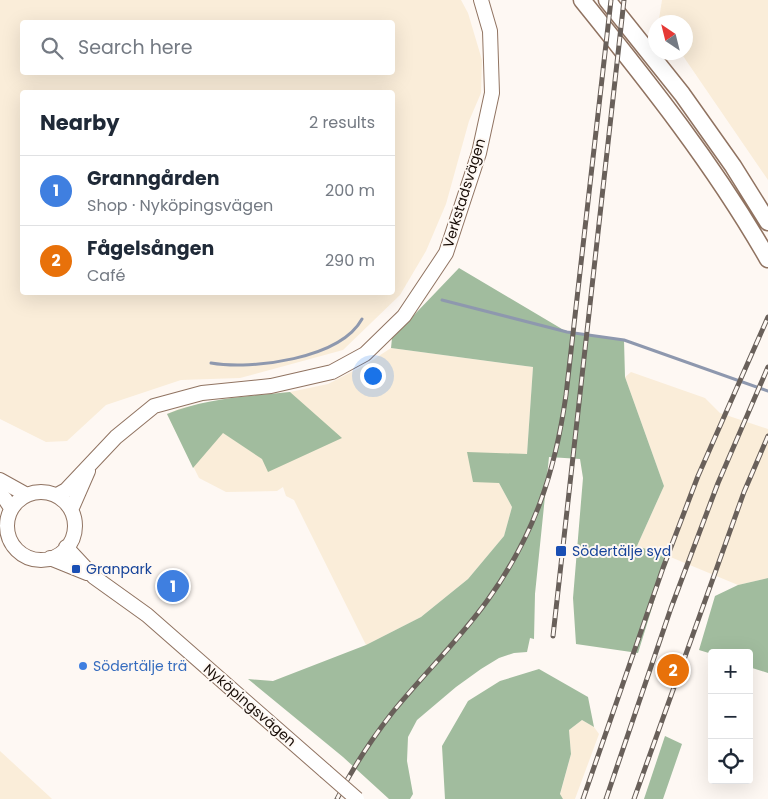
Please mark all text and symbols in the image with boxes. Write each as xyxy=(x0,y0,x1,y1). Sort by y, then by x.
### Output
north arrow xyxy=(648,15,693,60)
search box xyxy=(20,20,395,75)
icon: search xyxy=(38,34,66,62)
text: Search here xyxy=(78,34,192,61)
text: Nearby xyxy=(40,108,120,137)
text: 2 results xyxy=(309,111,375,134)
street label: Verkstadsvägen xyxy=(438,136,490,250)
text: Granngården xyxy=(87,165,219,192)
text: 1 xyxy=(53,179,59,202)
text: 200 m xyxy=(325,179,375,202)
text: Shop · Nyköpingsvägen xyxy=(87,194,273,217)
text: Fågelsången xyxy=(87,235,214,262)
text: 2 xyxy=(51,249,61,272)
text: 290 m xyxy=(325,249,375,272)
text: Café xyxy=(87,264,125,287)
your location xyxy=(360,363,386,389)
place label: Södertälje syd xyxy=(572,541,671,561)
marker: Södertälje syd xyxy=(554,544,568,558)
place label: Granpark xyxy=(86,559,153,579)
marker: Granpark xyxy=(70,563,82,575)
pin: 1 xyxy=(157,567,189,605)
map controls xyxy=(708,649,753,784)
button: + xyxy=(708,649,753,694)
pin: 2 xyxy=(657,651,689,689)
place label: Södertälje trä xyxy=(93,656,187,676)
street label: Nyköpingsvägen xyxy=(199,659,301,751)
marker: Södertälje trä xyxy=(77,660,89,672)
button: − xyxy=(708,694,753,739)
button: locate xyxy=(708,739,753,784)

